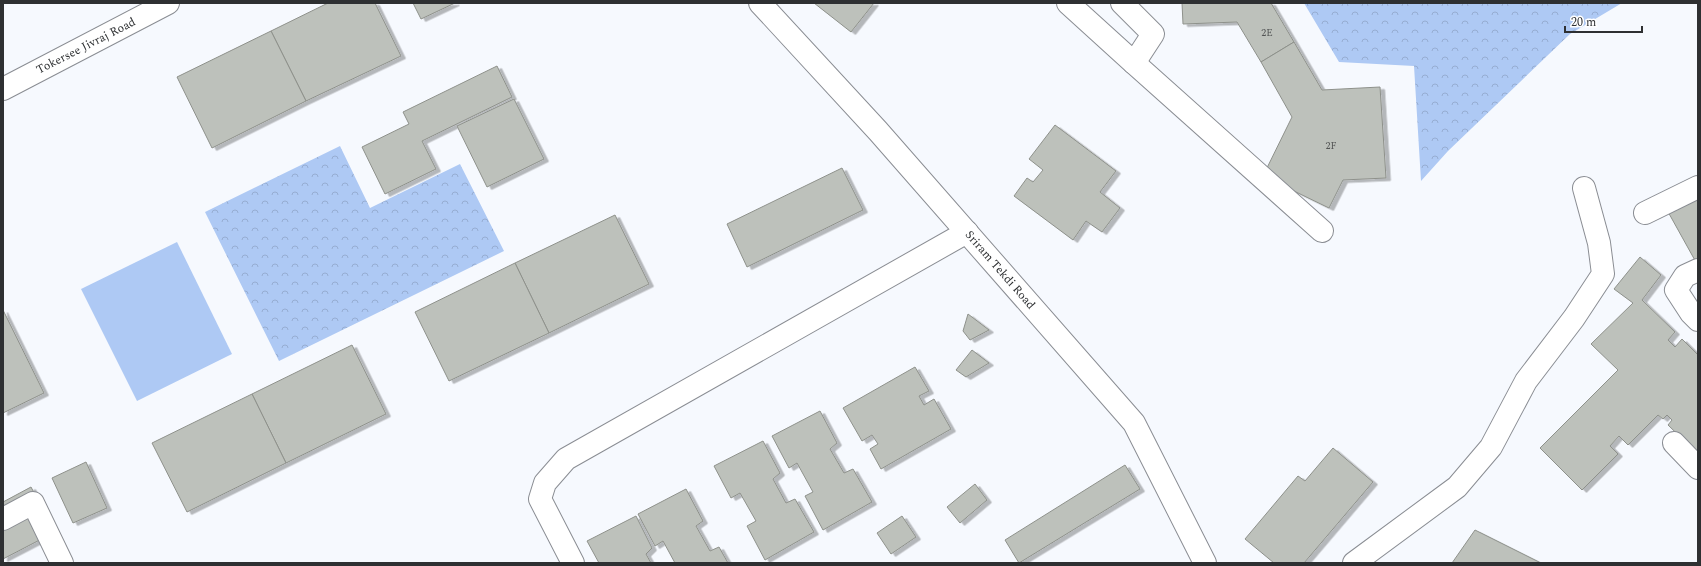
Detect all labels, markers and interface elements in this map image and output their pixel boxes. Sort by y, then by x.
scale bar [1565,8,1642,34]
street label: Tokersee Jivraj Road [33,13,139,79]
text: 20 m [1571,13,1596,32]
house number: 2E [1261,25,1273,41]
house number: 2F [1325,138,1337,154]
street label: Sriram Tekdi Road [960,226,1040,314]

